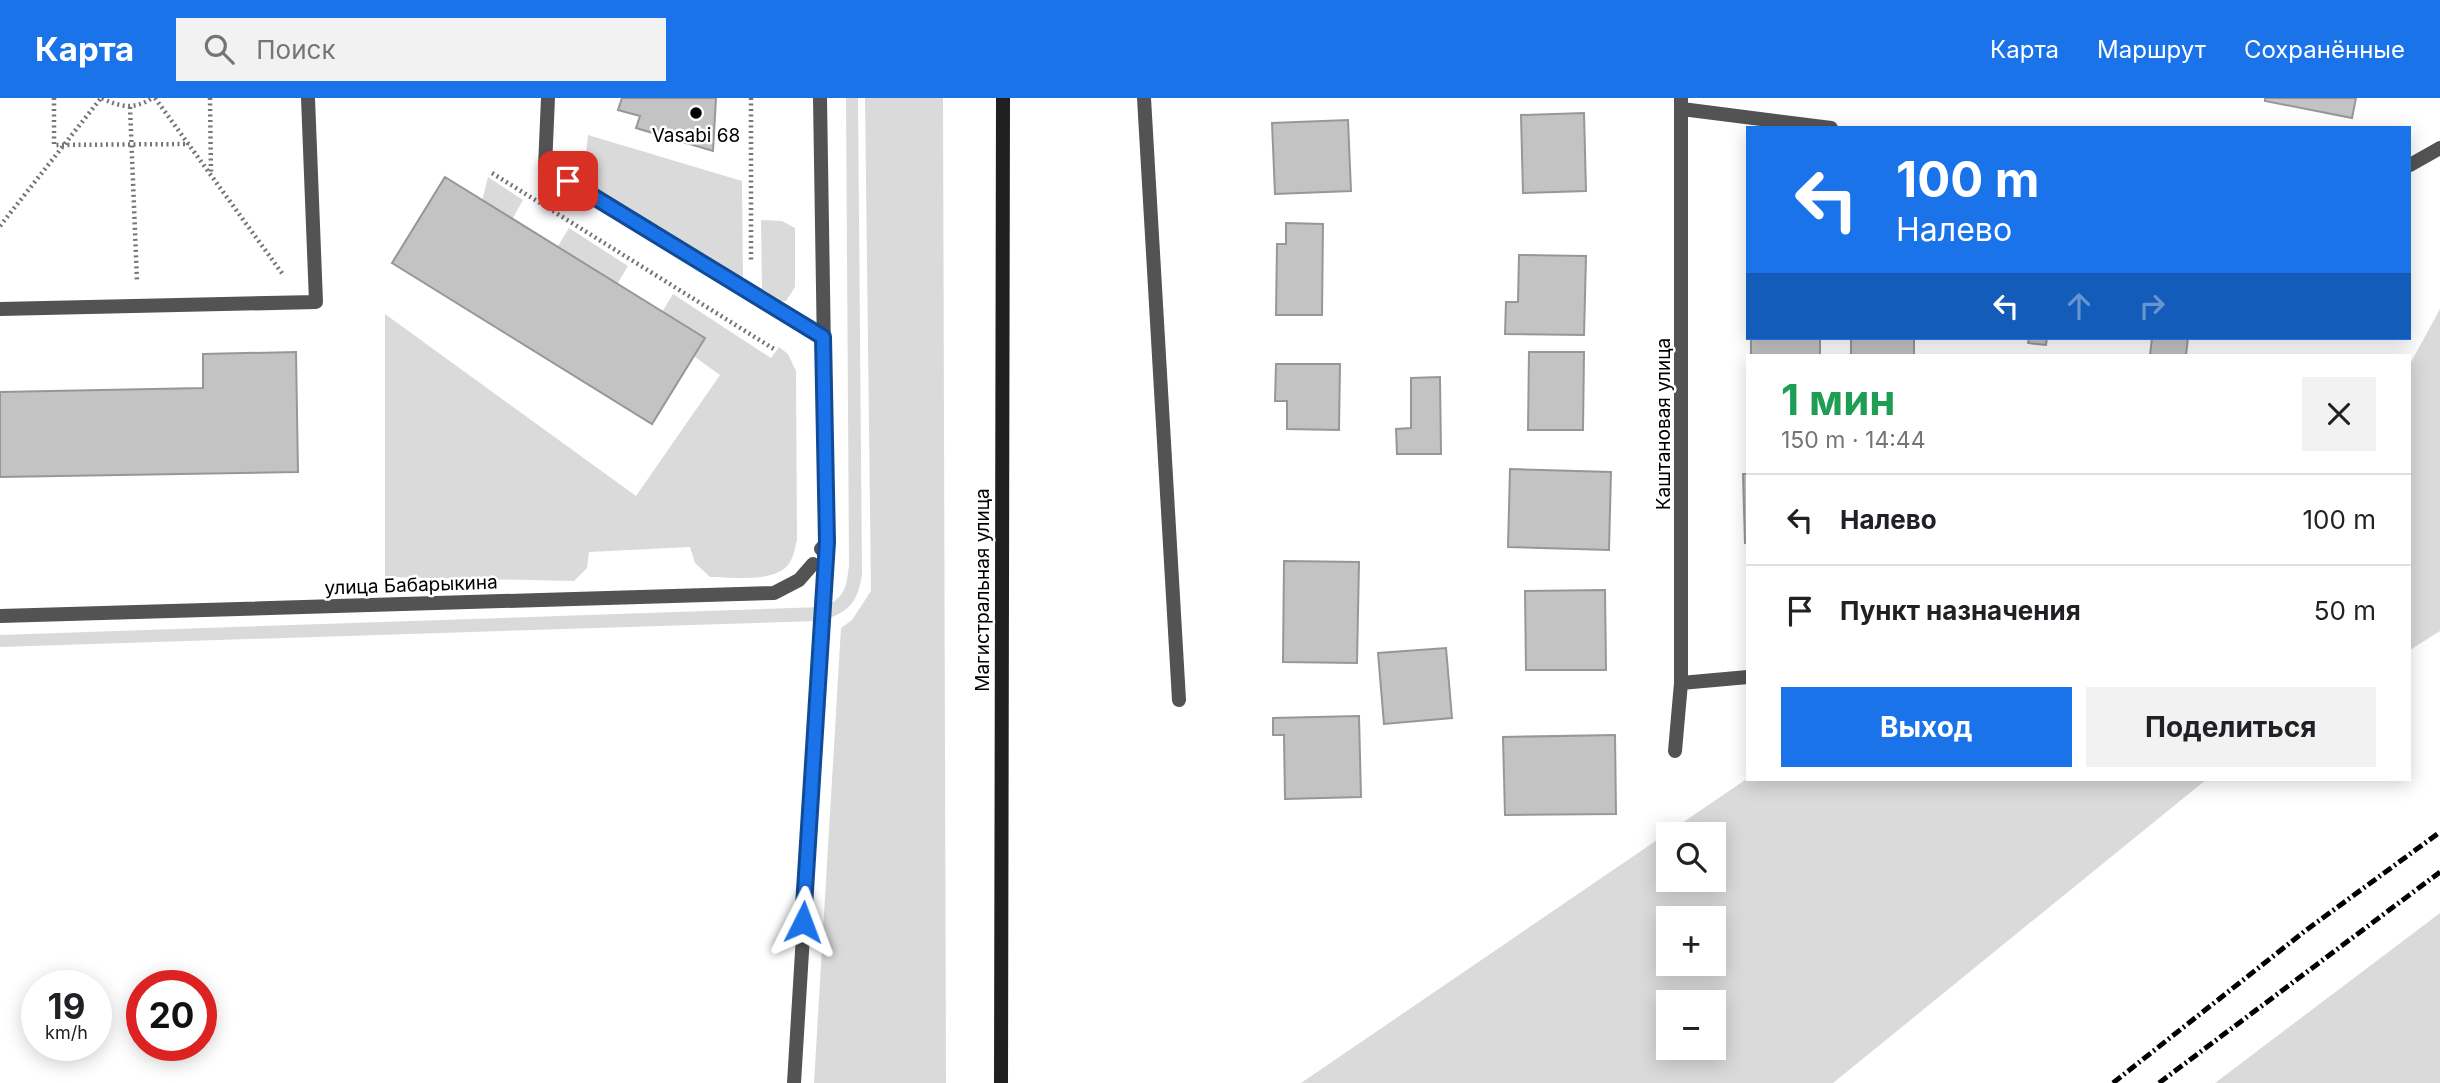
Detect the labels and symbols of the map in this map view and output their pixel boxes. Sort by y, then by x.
marker: Vasabi 68 [688,105,704,121]
place label: Vasabi 68 [652,124,740,147]
pin [538,151,598,211]
street label: Каштановая улица [1652,338,1675,510]
street label: Магистральная улица [971,488,994,692]
street label: улица Бабарыкина [324,570,498,600]
position arrow [766,885,840,959]
speed limit sign: 20 [126,970,217,1061]

